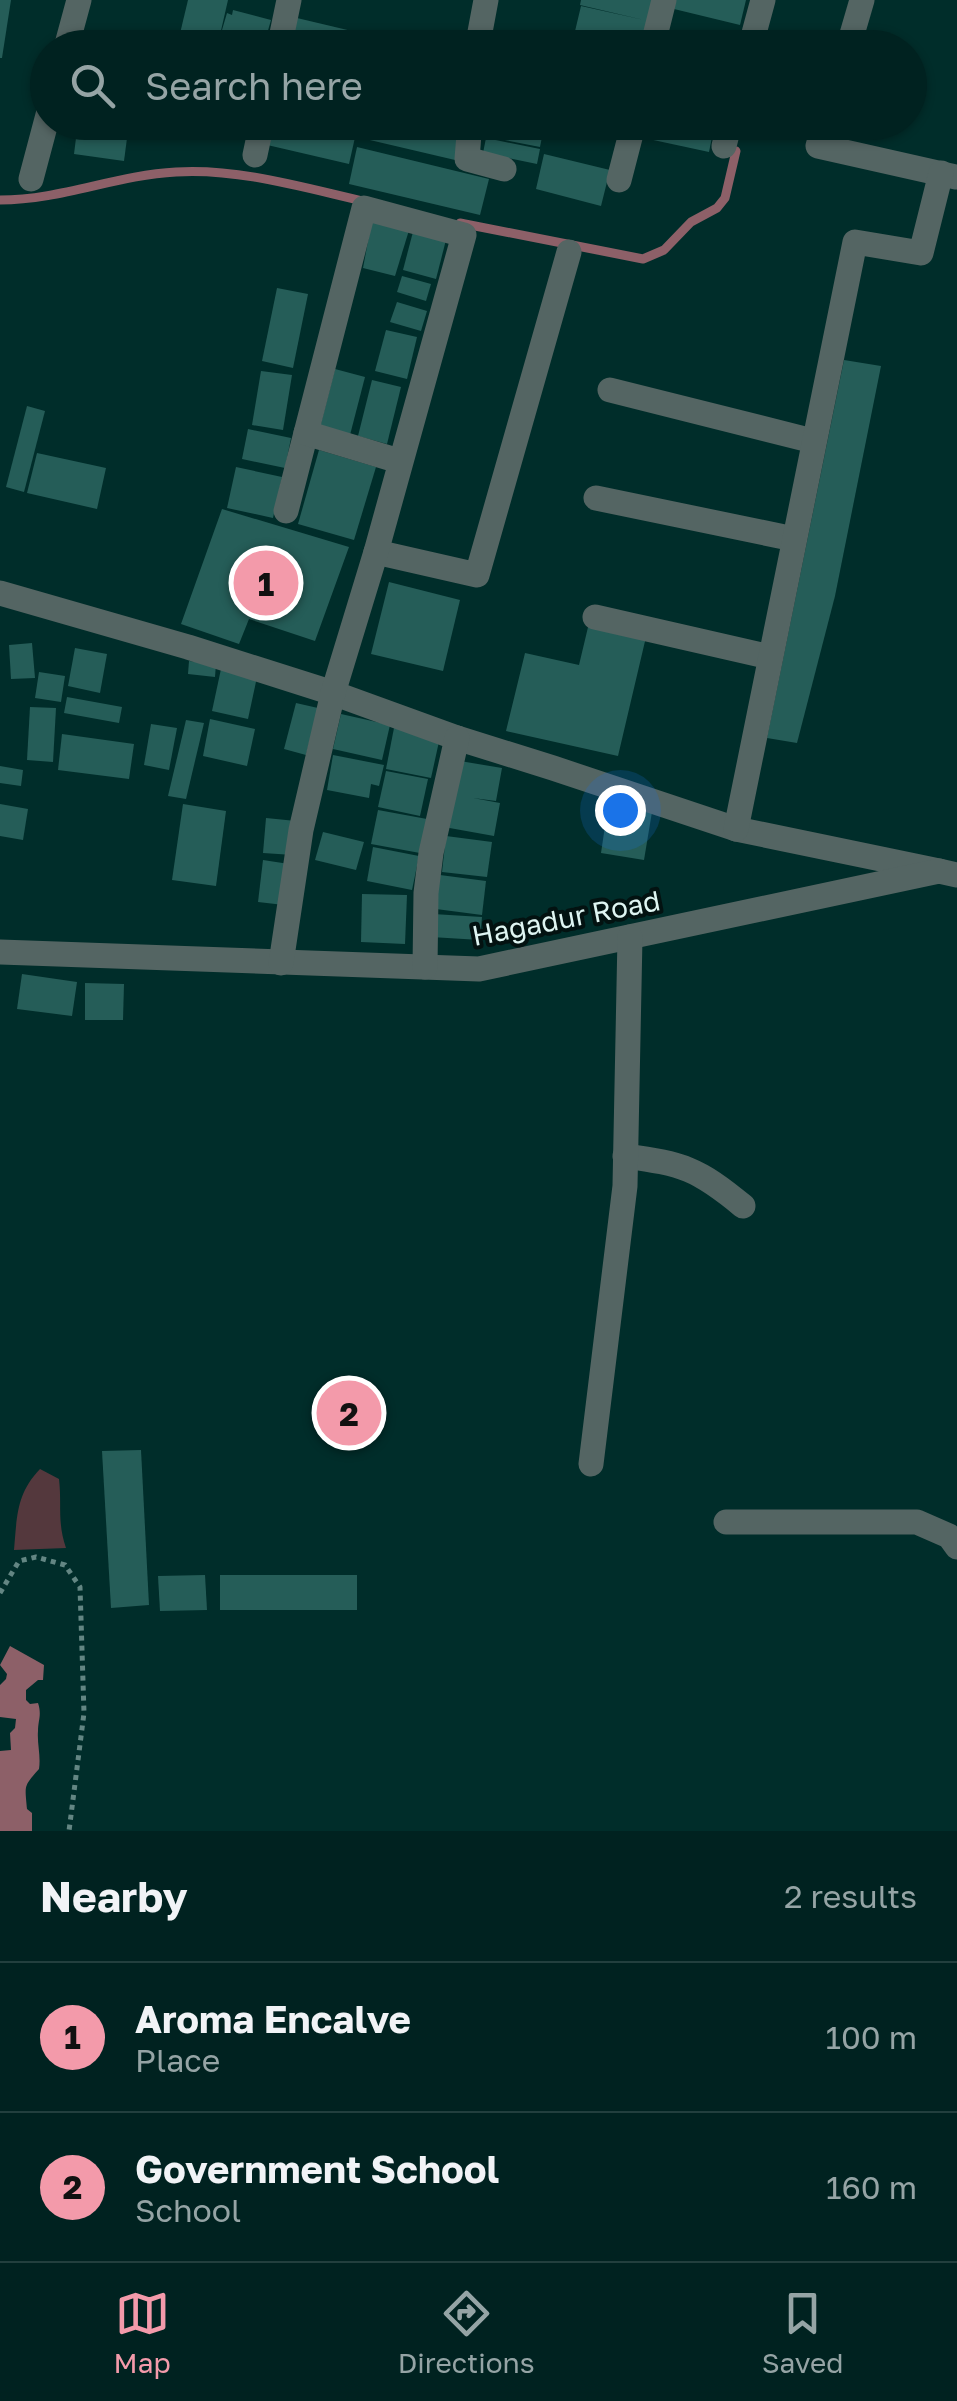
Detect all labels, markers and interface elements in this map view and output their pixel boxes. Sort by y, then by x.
search box [30,30,927,140]
icon: search [65,58,120,113]
text: Search here [145,63,363,108]
pin: 1 [234,546,298,620]
your location [595,785,646,836]
street label: Hagadur Road [469,883,663,952]
pin: 2 [316,1376,382,1450]
text: Nearby [40,1871,188,1921]
text: 2 results [784,1877,917,1915]
text: Aroma Encalve [135,1996,411,2041]
text: 1 [64,2018,81,2056]
text: 100 m [825,2018,917,2056]
text: Place [135,2041,220,2079]
text: Government School [135,2146,499,2191]
text: 2 [63,2168,82,2206]
text: 160 m [826,2168,917,2206]
text: School [135,2191,241,2229]
tab: Map [114,2286,171,2379]
tab: Directions [398,2286,535,2379]
tab: Saved [762,2286,843,2379]

